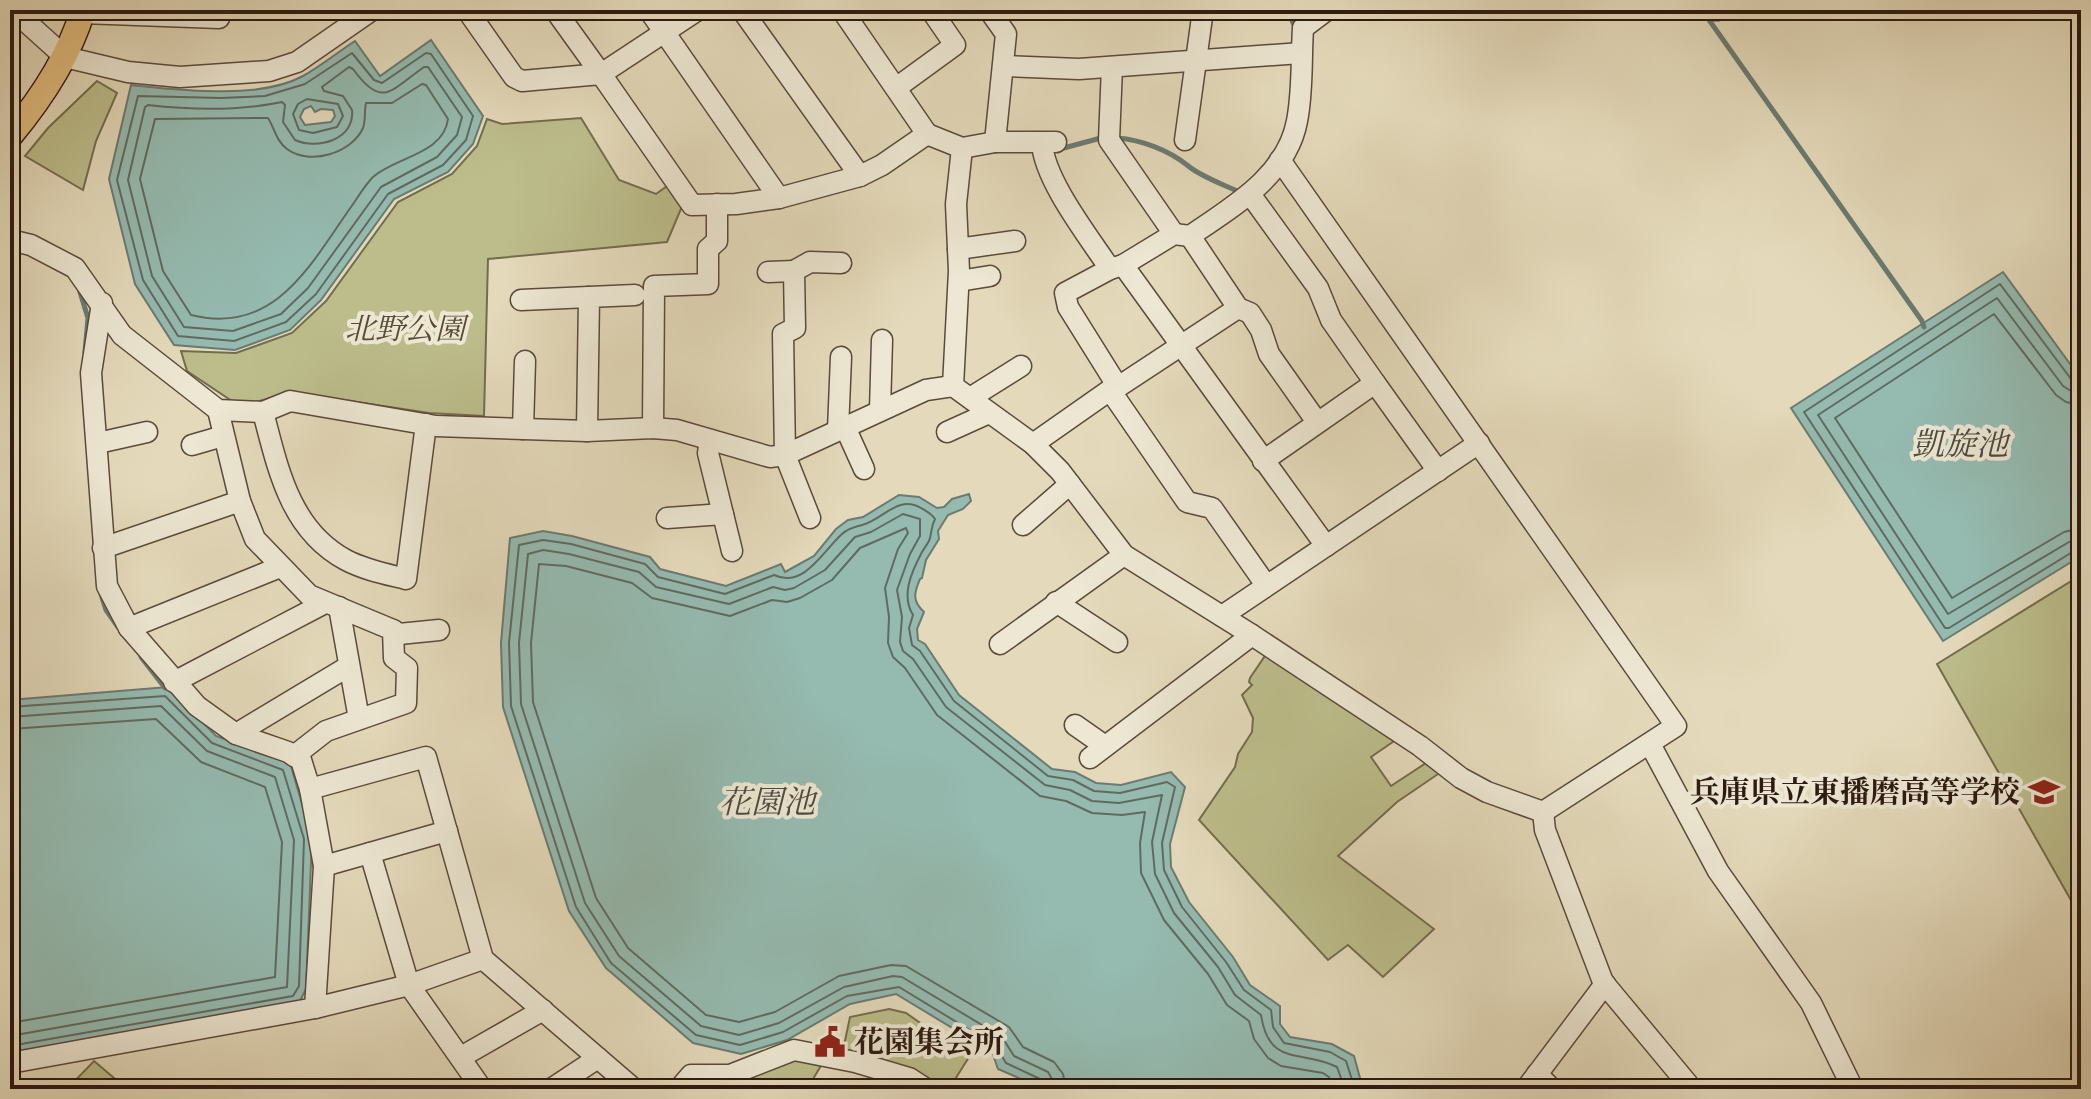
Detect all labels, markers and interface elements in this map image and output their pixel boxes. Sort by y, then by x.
park label: 北野公園 [345,312,470,350]
water label: 凱旋池 [1912,426,2011,467]
place label: 兵庫県立東播磨高等学校 [1690,775,2020,813]
school or university icon: 兵庫県立東播磨高等学校 [2027,775,2061,809]
water label: 花園池 [719,784,818,825]
public building icon: 花園集会所 [813,1025,847,1059]
place label: 花園集会所 [854,1025,1004,1063]

